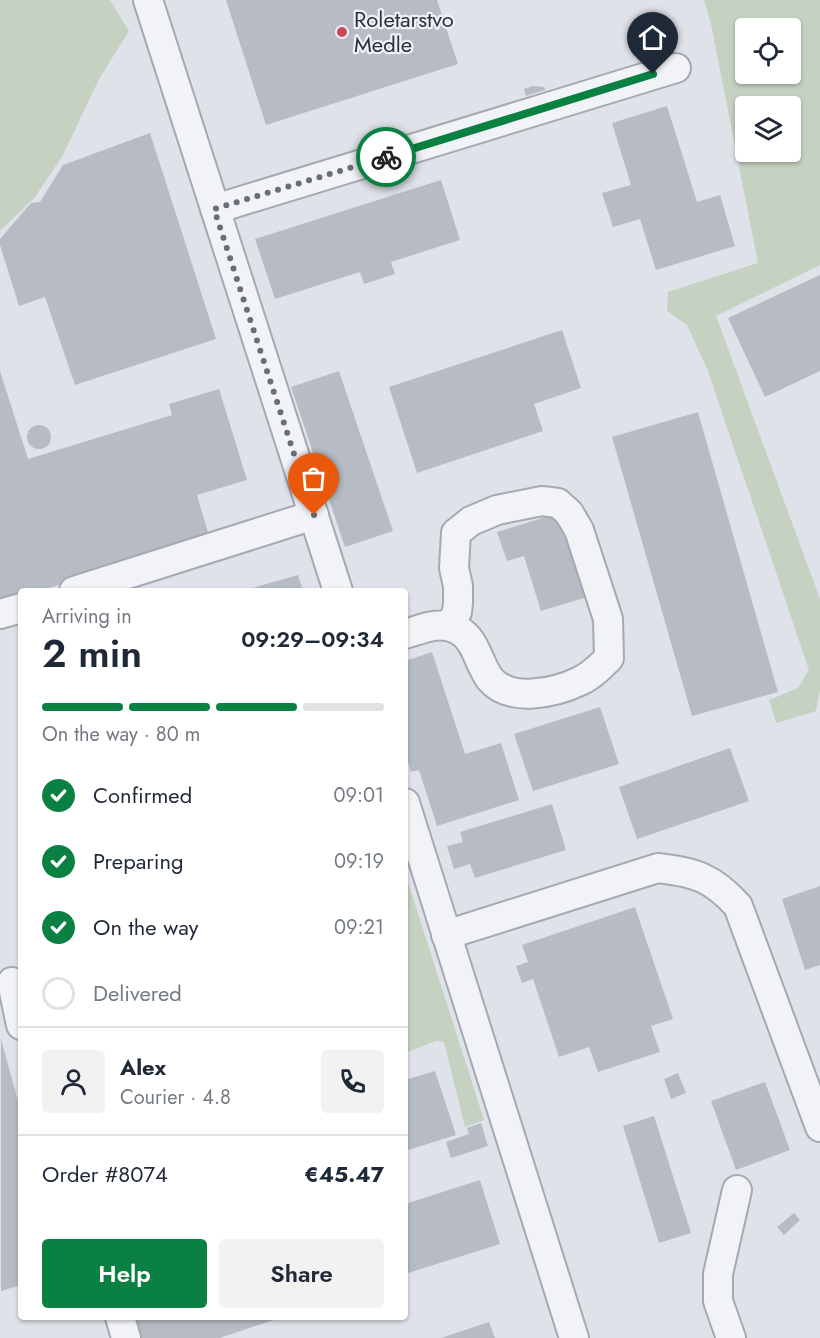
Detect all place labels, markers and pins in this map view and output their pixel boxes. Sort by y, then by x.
place label: Roletarstvo Medle [354,3,454,60]
pin [627,12,678,74]
marker: Roletarstvo Medle [335,25,349,39]
pin [288,453,339,515]

